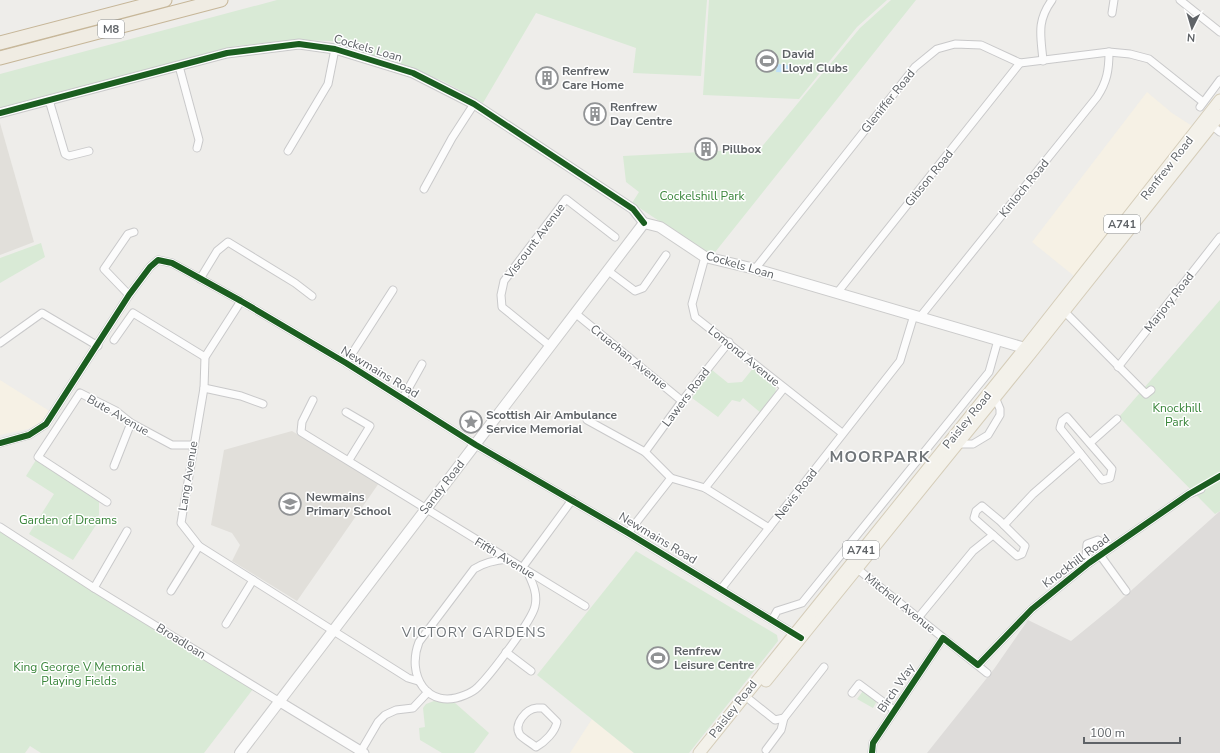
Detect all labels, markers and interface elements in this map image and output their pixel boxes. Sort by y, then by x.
north arrow [1172,8,1212,48]
road number: M8 [98,20,124,38]
text: N [1186,30,1196,45]
street label: Cockels Loan [332,31,404,65]
place label: David Lloyd Clubs [782,46,848,76]
sports icon: David Lloyd Clubs [754,48,780,74]
place label: Renfrew Care Home [562,63,625,93]
building icon: Renfrew Care Home [534,65,560,91]
street label: Gleniffer Road [857,66,919,136]
place label: Renfrew Day Centre [610,99,673,129]
building icon: Renfrew Day Centre [582,101,608,127]
street label: Renfrew Road [1137,133,1197,203]
building icon: Pillbox [693,136,719,162]
place label: Pillbox [722,141,761,157]
street label: Gibson Road [901,146,957,210]
street label: Kinloch Road [996,156,1052,220]
park label: Cockelshill Park [659,188,746,204]
street label: Viscount Avenue [501,200,569,283]
road number: A741 [1104,215,1140,233]
street label: Cockels Loan [704,248,776,282]
street label: Marjory Road [1140,269,1198,335]
street label: Cruachan Avenue [587,321,671,393]
street label: Lomond Avenue [705,322,783,390]
street label: Newmains Road [338,342,422,402]
street label: Lawers Road [658,364,714,430]
street label: Paisley Road [939,388,995,452]
street label: Bute Avenue [84,391,152,439]
park label: Knockhill Park [1152,400,1202,430]
place label: Scottish Air Ambulance Service Memorial [486,407,618,437]
place icon: Scottish Air Ambulance Service Memorial [458,409,484,435]
street label: Lang Avenue [175,440,201,512]
district label: MOORPARK [830,446,931,468]
street label: Sandy Road [416,457,468,517]
street label: Nevis Road [771,465,821,523]
place label: Newmains Primary School [306,489,391,519]
school or university icon: Newmains Primary School [277,491,303,517]
street label: Newmains Road [616,508,700,568]
park label: Garden of Dreams [19,512,117,528]
street label: Knockhill Road [1039,530,1113,592]
street label: Fifth Avenue [472,534,538,582]
road number: A741 [843,541,879,559]
street label: Mitchell Avenue [861,569,939,637]
street label: Broadloan [153,619,209,663]
district label: VICTORY GARDENS [401,623,546,642]
place label: Renfrew Leisure Centre [674,643,755,673]
sports icon: Renfrew Leisure Centre [645,645,671,671]
park label: King George V Memorial Playing Fields [13,659,145,689]
street label: Birch Way [874,660,919,716]
street label: Paisley Road [705,677,761,741]
scale bar [1084,719,1180,745]
text: 100 m [1090,725,1125,741]

